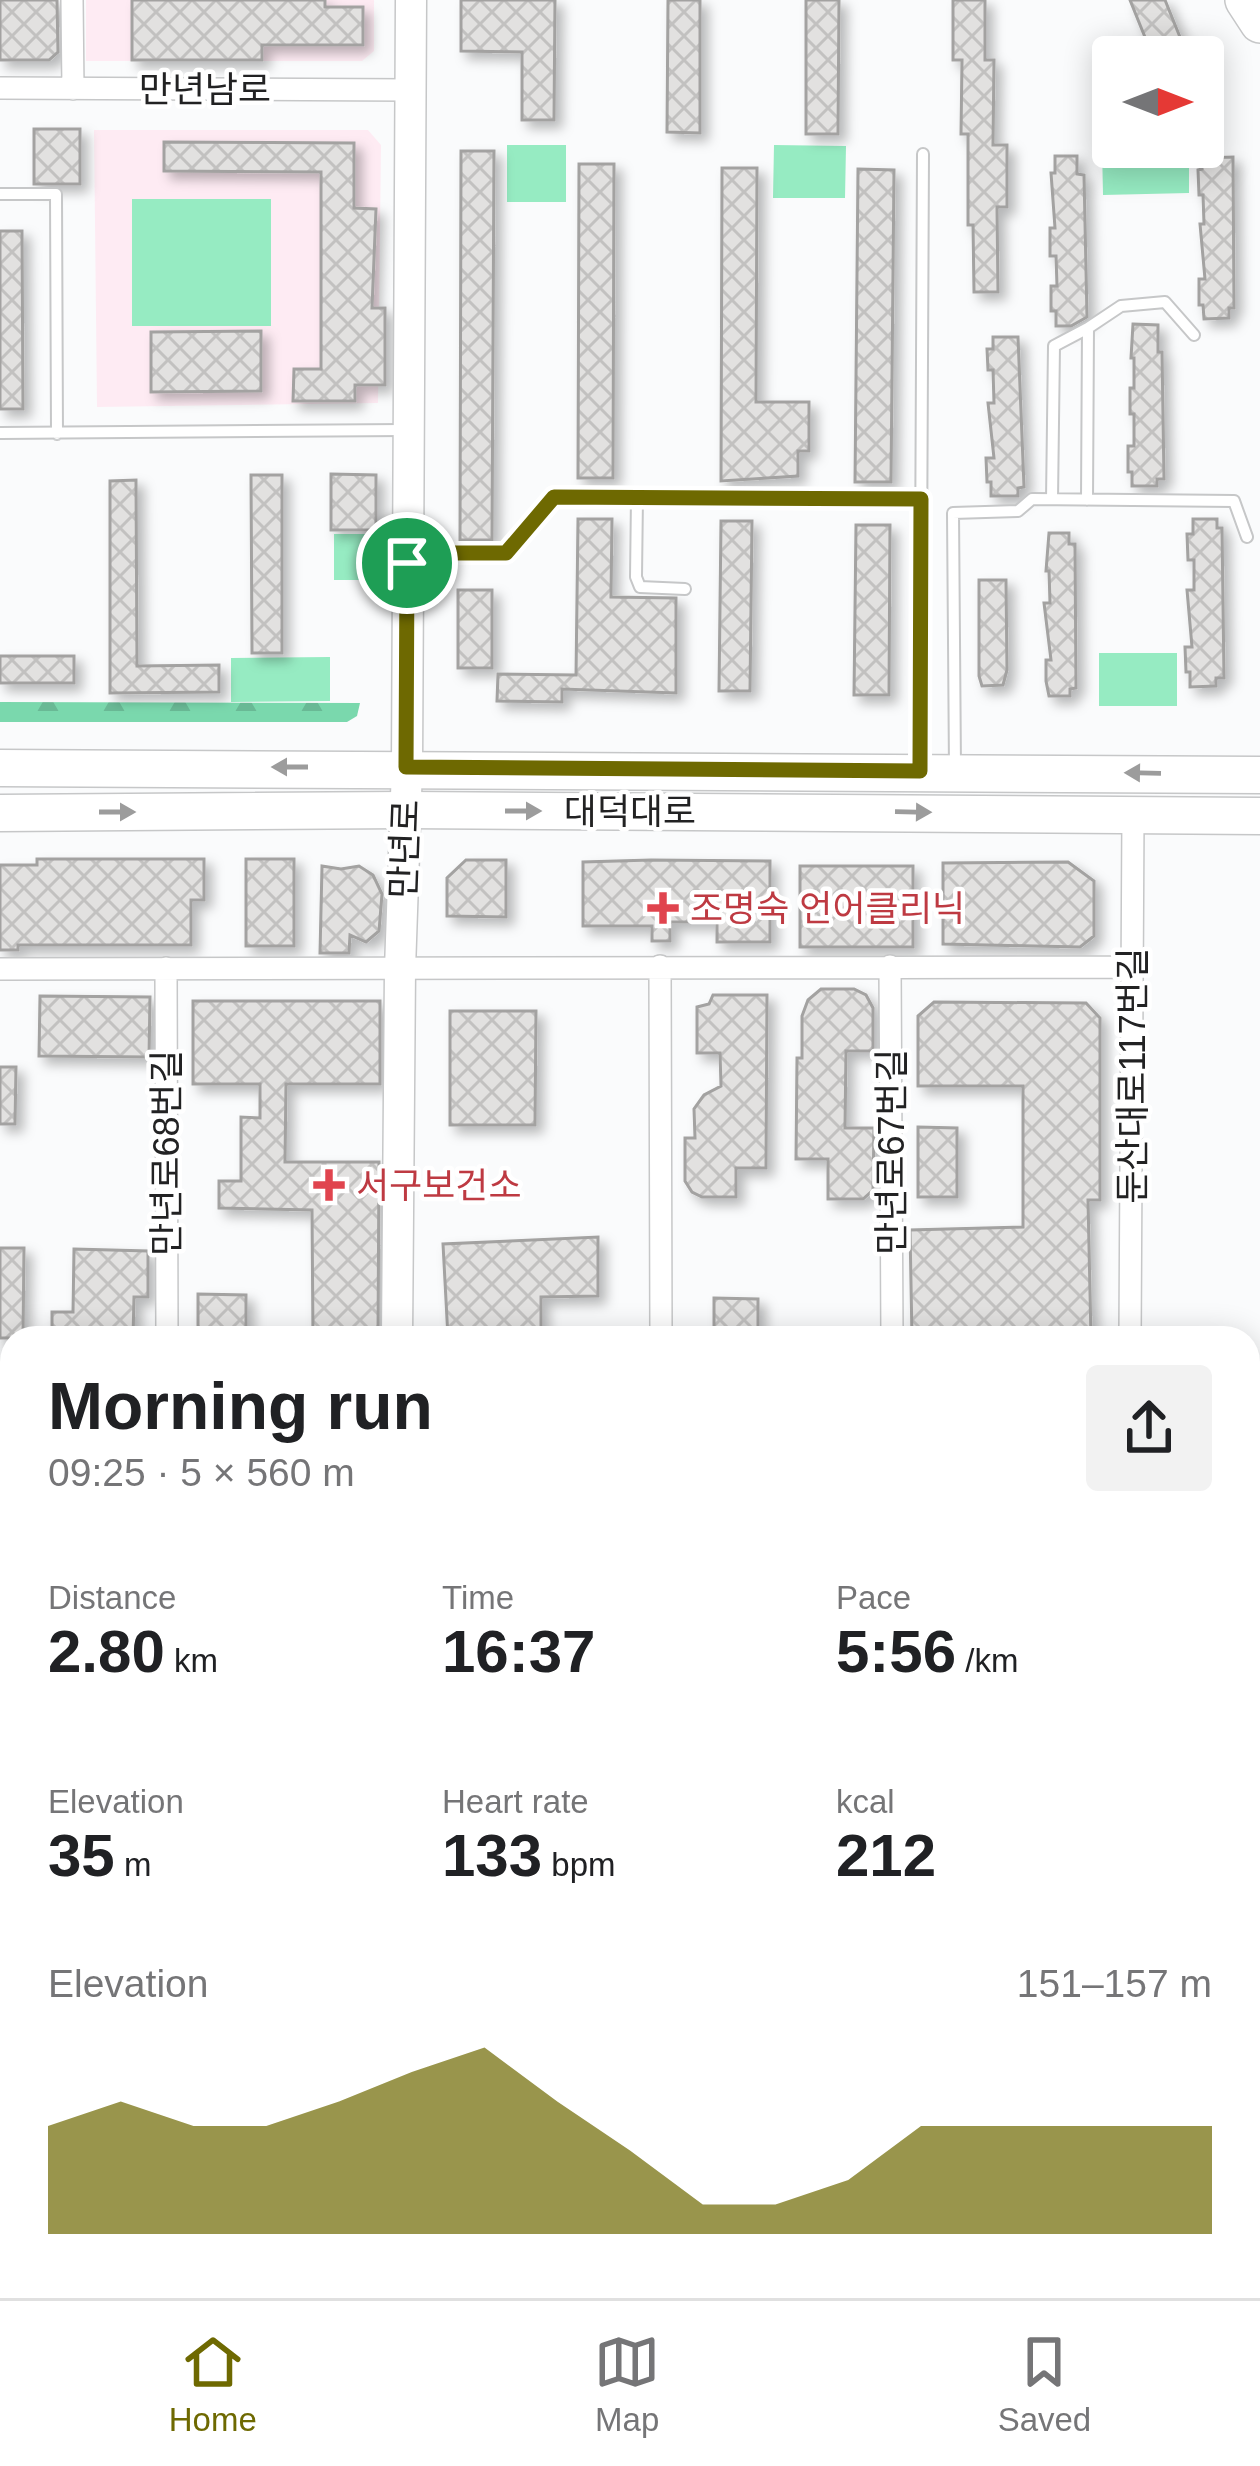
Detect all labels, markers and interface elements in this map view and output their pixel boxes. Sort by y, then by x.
north arrow [1092,36,1224,168]
map controls [1092,36,1224,168]
street label: 만년남로 [139,69,271,110]
pin [356,512,458,614]
icon: arrive [374,530,440,596]
one-way arrow [270,757,308,777]
one-way arrow [1123,763,1161,783]
street label: 대덕대로 [564,791,696,832]
street label: 만년로 [382,799,427,899]
one-way arrow [505,801,543,820]
one-way arrow [99,802,137,822]
one-way arrow [895,802,933,822]
place label: 조명숙 언어클리닉 [690,888,965,929]
marker: 조명숙 언어클리닉 [647,892,679,924]
street label: 둔산대로117번길 [1112,948,1153,1204]
street label: 만년로67번길 [871,1049,912,1255]
street label: 만년로68번길 [146,1050,187,1256]
place label: 서구보건소 [356,1165,522,1206]
marker: 서구보건소 [313,1169,345,1201]
button: share [1086,1365,1212,1491]
text: Morning run [48,1369,433,1443]
text: 09:25 · 5 × 560 m [48,1451,355,1494]
text: Distance [48,1579,176,1616]
text: Time [442,1579,514,1616]
text: Pace [836,1579,911,1616]
text: 2.80 [48,1618,165,1685]
text: 16:37 [442,1618,595,1685]
text: 5:56 [836,1618,956,1685]
text: km [165,1642,218,1679]
text: /km [956,1642,1018,1679]
text: Elevation [48,1783,184,1820]
text: Heart rate [442,1783,589,1820]
text: kcal [836,1783,895,1820]
text: 35 [48,1822,115,1889]
text: 133 [442,1822,542,1889]
text: 212 [836,1822,936,1889]
text: m [115,1846,151,1883]
text: bpm [542,1846,615,1883]
text: Elevation [48,1962,208,2005]
text: 151–157 m [1017,1962,1212,2005]
tab: Home [169,2329,257,2439]
tab: Map [594,2329,660,2439]
tab: Saved [998,2329,1091,2439]

